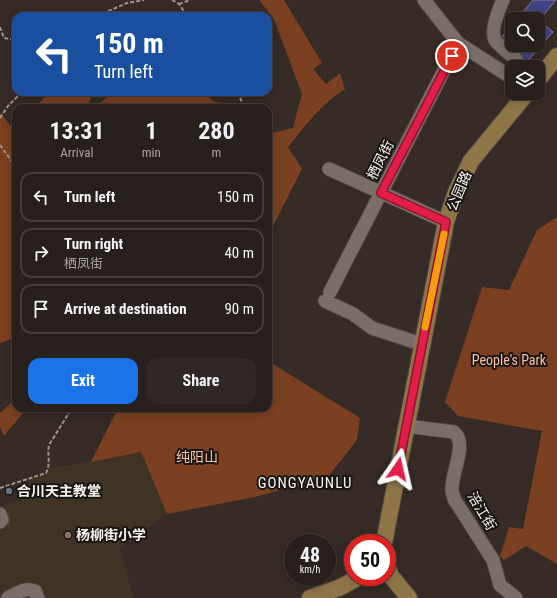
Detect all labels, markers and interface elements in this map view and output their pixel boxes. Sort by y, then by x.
map controls [505,12,545,100]
button: search [505,12,545,52]
text: 150 m [94,27,164,60]
icon: left [28,28,80,80]
pin [435,39,469,73]
icon: arrive [441,45,463,67]
button: layers [505,60,545,100]
text: Turn left [94,61,153,82]
text: 13:31 [49,117,104,145]
text: 1 [145,117,157,145]
text: 280 [198,117,235,145]
street label: 栖凤街 [363,138,397,182]
text: Arrival [60,145,93,160]
text: min [142,145,161,160]
text: m [212,145,221,160]
street label: 公园路 [443,169,475,213]
icon: left [30,186,52,208]
text: Turn left [64,188,115,206]
text: 150 m [217,188,254,206]
text: Turn right [64,235,123,253]
icon: right [30,242,52,264]
text: 40 m [224,244,254,262]
text: 栖凤街 [64,256,103,271]
icon: arrive [30,298,52,320]
text: Arrive at destination [64,300,187,318]
text: 90 m [224,300,254,318]
park label: People's Park [472,352,547,368]
button: Exit [28,358,138,404]
button: Share [146,358,256,404]
position arrow [377,448,419,490]
park label: 纯阳山 [176,449,218,465]
district label: GONGYAUNLU [258,474,352,492]
place label: 合川天主教堂 [17,483,101,499]
marker: 合川天主教堂 [4,486,14,496]
street label: 涪江街 [464,489,500,533]
place label: 杨柳街小学 [76,527,146,543]
marker: 杨柳街小学 [63,530,73,540]
speed limit sign: 50 [344,534,396,586]
text: 48 [300,543,320,567]
text: km/h [300,564,320,575]

